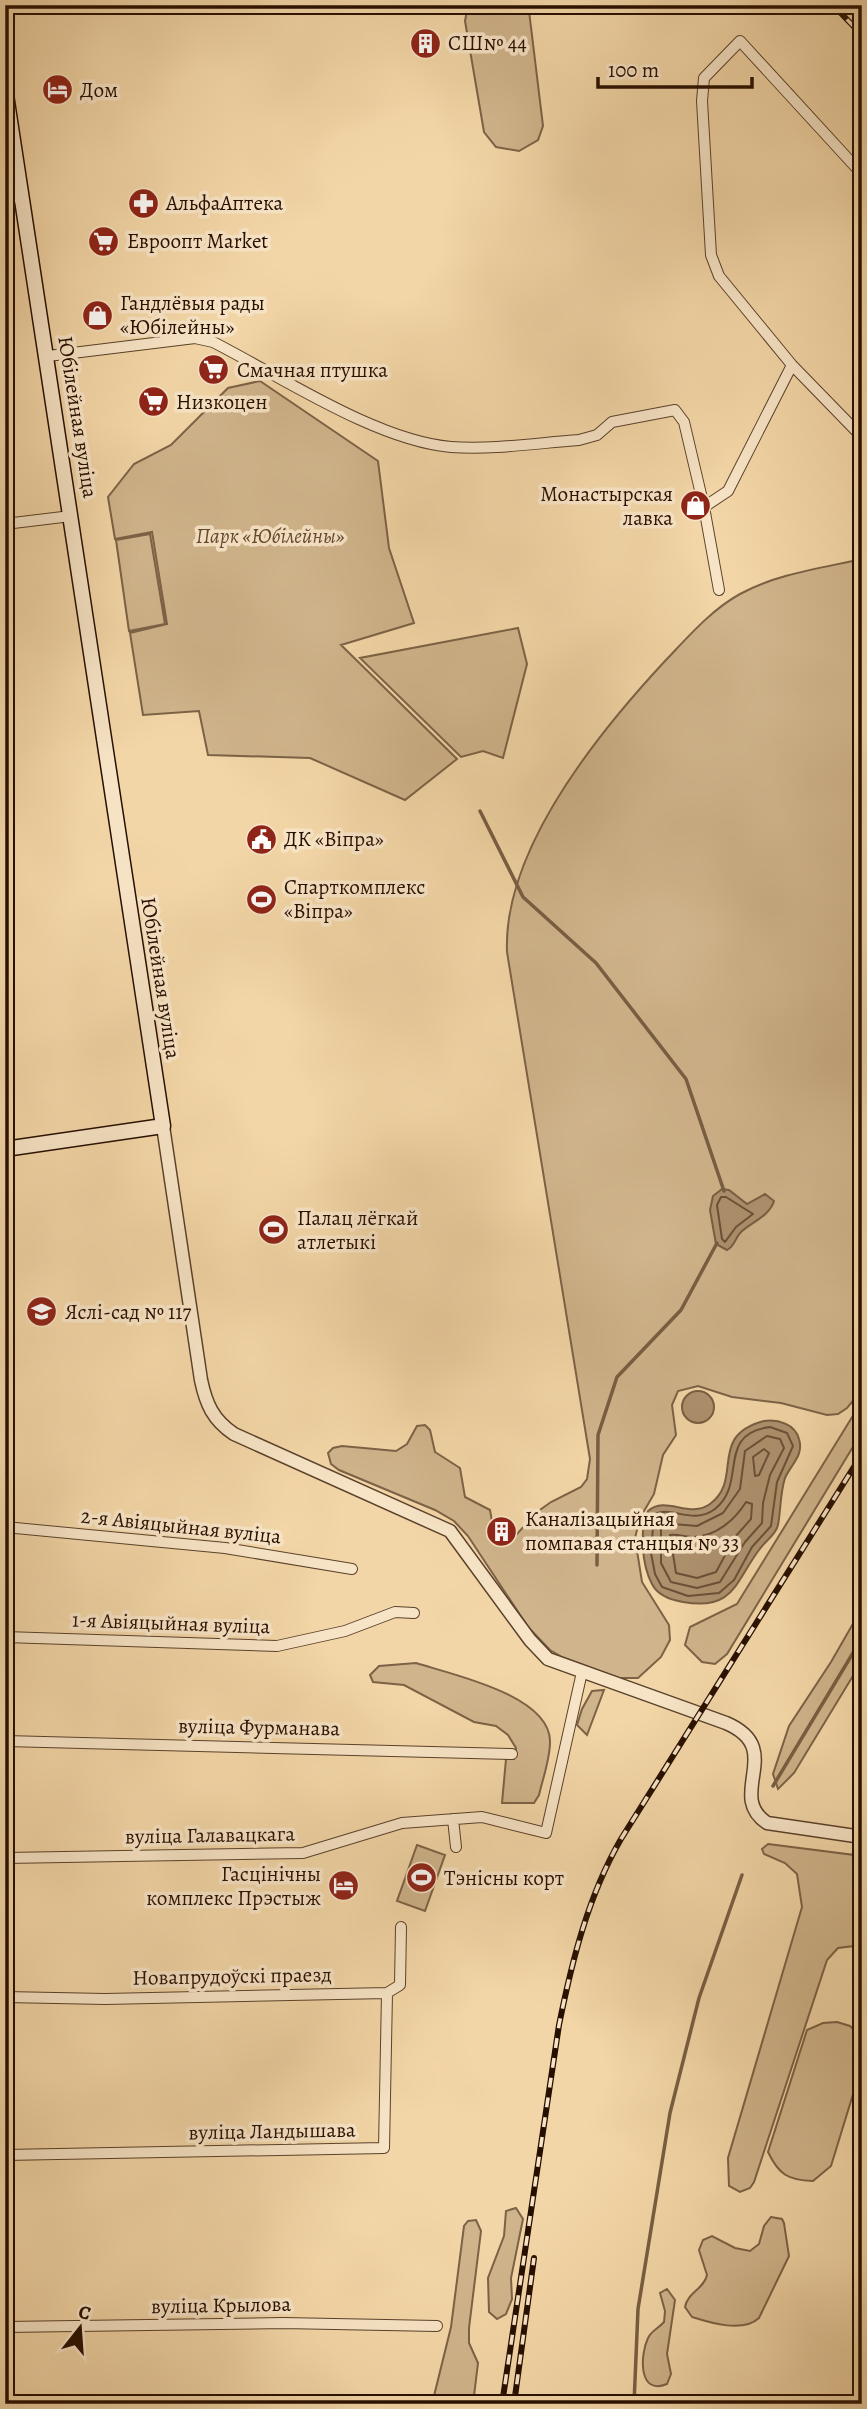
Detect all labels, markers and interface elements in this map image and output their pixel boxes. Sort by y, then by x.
building icon: СШ№ 44 [408,26,442,60]
place label: СШ№ 44 [448,29,527,57]
scale bar [598,46,752,90]
text: 100 m [608,56,659,84]
hotel icon: Дом [40,73,74,107]
place label: Дом [80,76,118,104]
pharmacy icon: АльфаАптека [126,186,160,220]
place label: АльфаАптека [165,189,283,217]
supermarket icon: Евроопт Market [87,224,121,258]
place label: Евроопт Market [127,227,268,255]
place label: Гандлёвыя рады «Юбілейны» [120,289,265,341]
shop icon: Гандлёвыя рады «Юбілейны» [80,298,114,332]
street label: Юбілейная вуліца [51,334,105,500]
supermarket icon: Смачная птушка [197,353,231,387]
place label: Смачная птушка [237,356,388,384]
supermarket icon: Низкоцен [136,385,170,419]
place label: Низкоцен [176,388,268,416]
place label: Монастырская лавка [540,480,673,532]
shop icon: Монастырская лавка [679,489,713,523]
park label: Парк «Юбілейны» [196,522,345,550]
public building icon: ДК «Віпра» [244,822,278,856]
place label: ДК «Віпра» [284,825,384,853]
place label: Спарткомплекс «Віпра» [284,873,425,925]
sports icon: Спарткомплекс «Віпра» [244,882,278,916]
street label: Юбілейная вуліца [134,895,188,1061]
place label: Палац лёгкай атлетыкі [297,1204,418,1256]
sports icon: Палац лёгкай атлетыкі [257,1213,291,1247]
school or university icon: Яслі-сад № 117 [25,1295,59,1329]
place label: Яслі-сад № 117 [65,1298,191,1326]
street label: 2-я Авіяцыйная вуліца [80,1502,283,1550]
place label: Каналізацыйная помпавая станцыя № 33 [525,1505,739,1557]
building icon: Каналізацыйная помпавая станцыя № 33 [485,1514,519,1548]
street label: 1-я Авіяцыйная вуліца [71,1606,271,1640]
street label: вуліца Фурманава [178,1712,341,1742]
street label: вуліца Галавацкага [125,1820,296,1850]
place label: Гасцінічны комплекс Прэстыж [146,1860,321,1912]
sports icon: Тэнісны корт [404,1861,438,1895]
place label: Тэнісны корт [444,1864,564,1892]
hotel icon: Гасцінічны комплекс Прэстыж [327,1869,361,1903]
street label: Новапрудоўскі праезд [132,1960,332,1992]
street label: вуліца Ландышава [188,2116,356,2146]
street label: вуліца Крылова [151,2290,292,2320]
north arrow [46,2294,116,2364]
text: С [75,2299,94,2327]

